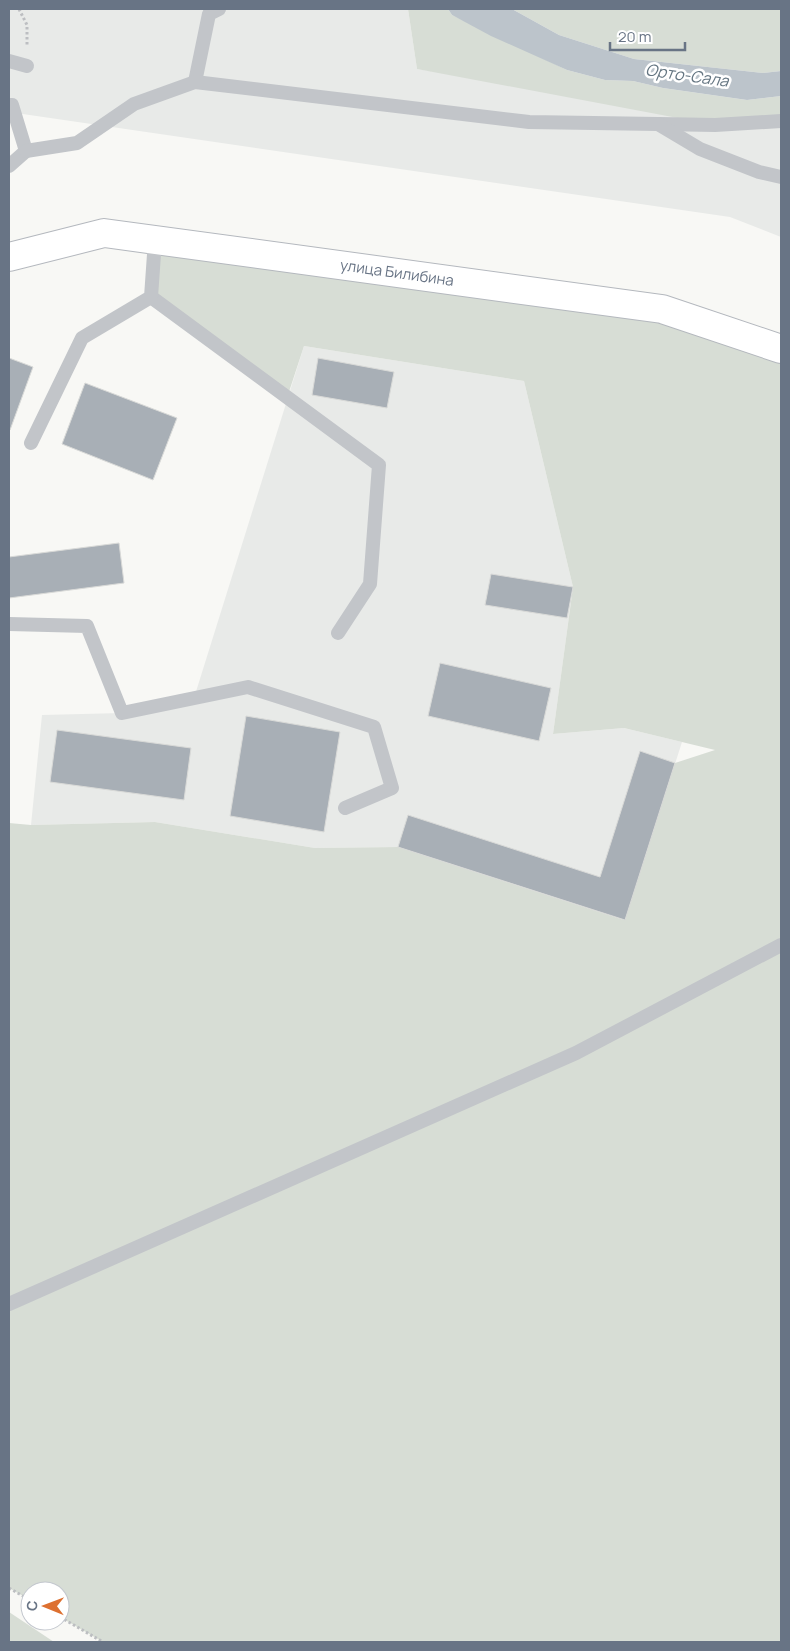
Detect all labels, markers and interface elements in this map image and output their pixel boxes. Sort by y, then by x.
scale bar [610,20,685,52]
text: 20 m [618,26,651,47]
water label: Орто-Сала [644,58,731,92]
street label: улица Билибина [339,254,455,291]
north arrow [20,1581,70,1631]
text: С [22,1600,41,1611]

